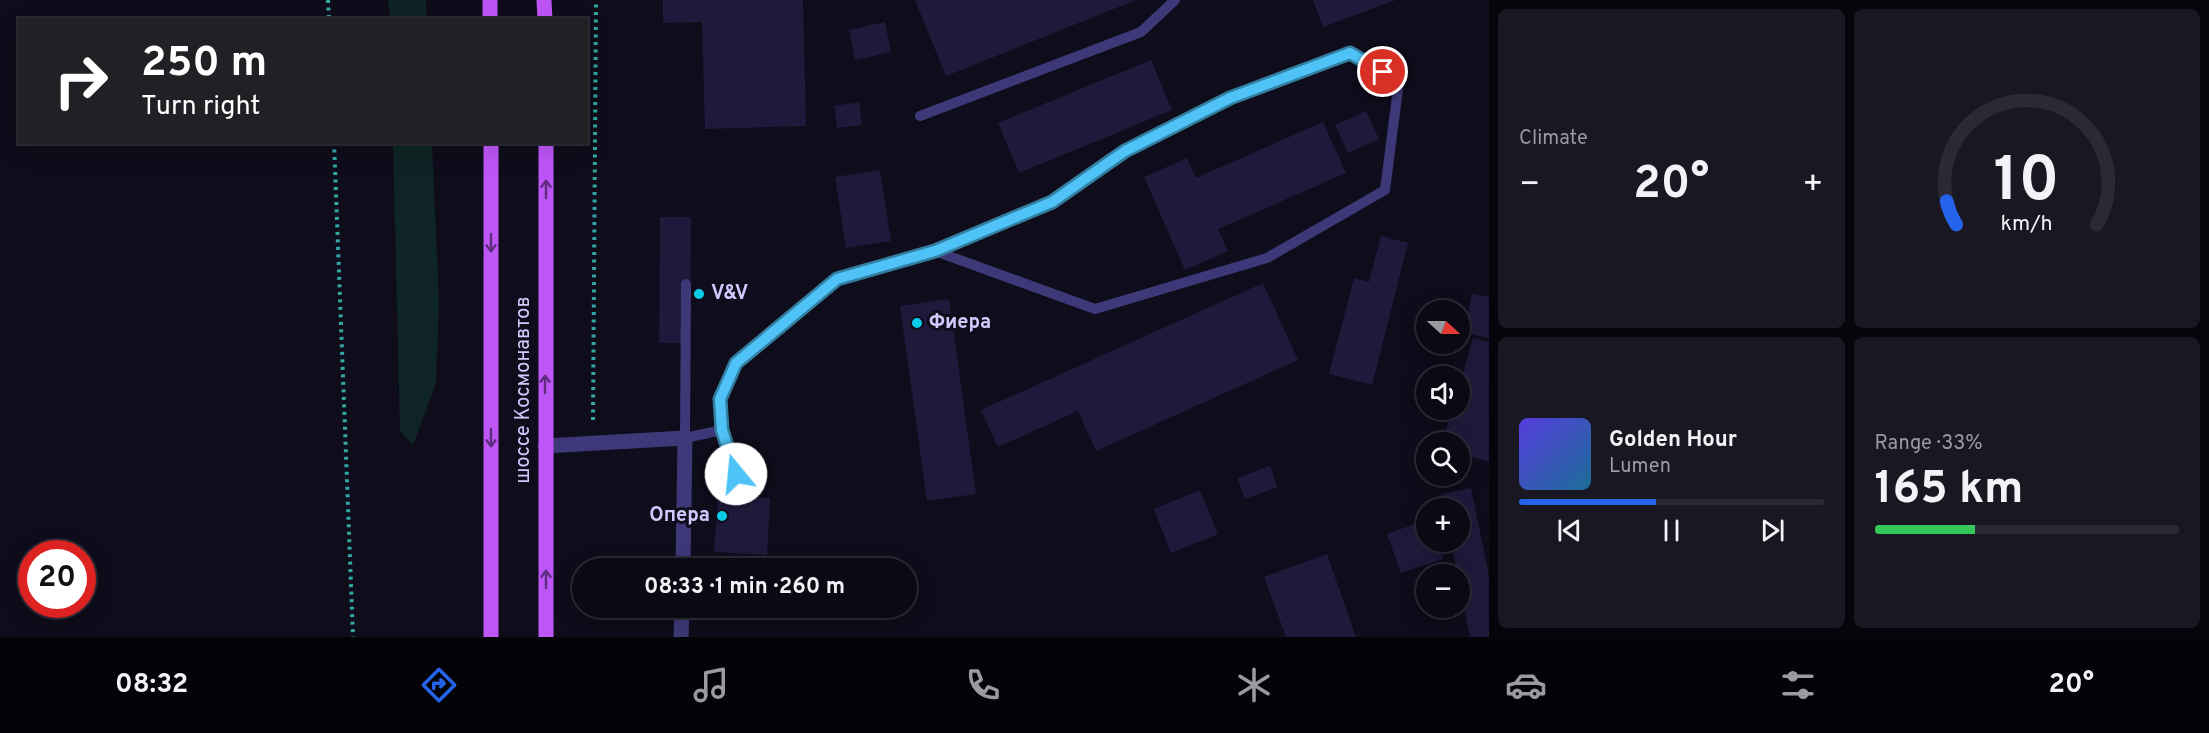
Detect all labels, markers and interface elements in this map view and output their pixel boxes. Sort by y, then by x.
text: 250 m [141,38,267,91]
icon: right [42,42,120,120]
pin [1357,46,1408,97]
icon: arrive [1366,55,1399,88]
text: Turn right [141,90,260,124]
text: Climate [1519,126,1588,152]
text: 10 [1994,144,2060,223]
text: 20° [1633,157,1709,214]
text: − [1519,165,1540,207]
text: + [1802,165,1823,207]
one-way arrow [540,179,551,199]
text: km/h [2001,212,2053,239]
one-way arrow [485,232,497,252]
place label: V&V [711,281,748,307]
marker: V&V [692,287,706,301]
street label: шоссе Космонавтов [511,296,537,484]
north arrow [1416,300,1470,354]
map controls [1416,300,1470,618]
place label: Фиера [929,310,991,336]
marker: Фиера [910,316,924,330]
button: sound [1416,366,1470,420]
one-way arrow [539,374,551,394]
one-way arrow [485,427,497,447]
text: Golden Hour [1609,427,1737,454]
text: Range · 33% [1875,431,1983,457]
button: search [1416,432,1470,486]
position arrow [704,442,768,506]
text: Lumen [1609,454,1671,480]
text: 165 km [1875,462,2024,519]
button: + [1416,498,1470,552]
place label: Опера [649,503,710,529]
marker: Опера [715,509,729,523]
icon: previous [1553,514,1586,547]
icon: pause [1655,514,1688,547]
icon: next [1756,514,1789,547]
speed limit sign: 20 [18,540,96,618]
button: − [1416,564,1470,618]
one-way arrow [540,569,552,589]
text: 08:33 · 1 min · 260 m [644,574,845,601]
icon: directions [418,664,460,706]
icon: music [690,664,732,706]
icon: phone [962,664,1004,706]
icon: climate [1233,664,1275,706]
icon: car [1505,664,1547,706]
icon: filters [1777,664,1819,706]
text: 08:32 [115,668,188,702]
text: 20° [2049,668,2094,702]

